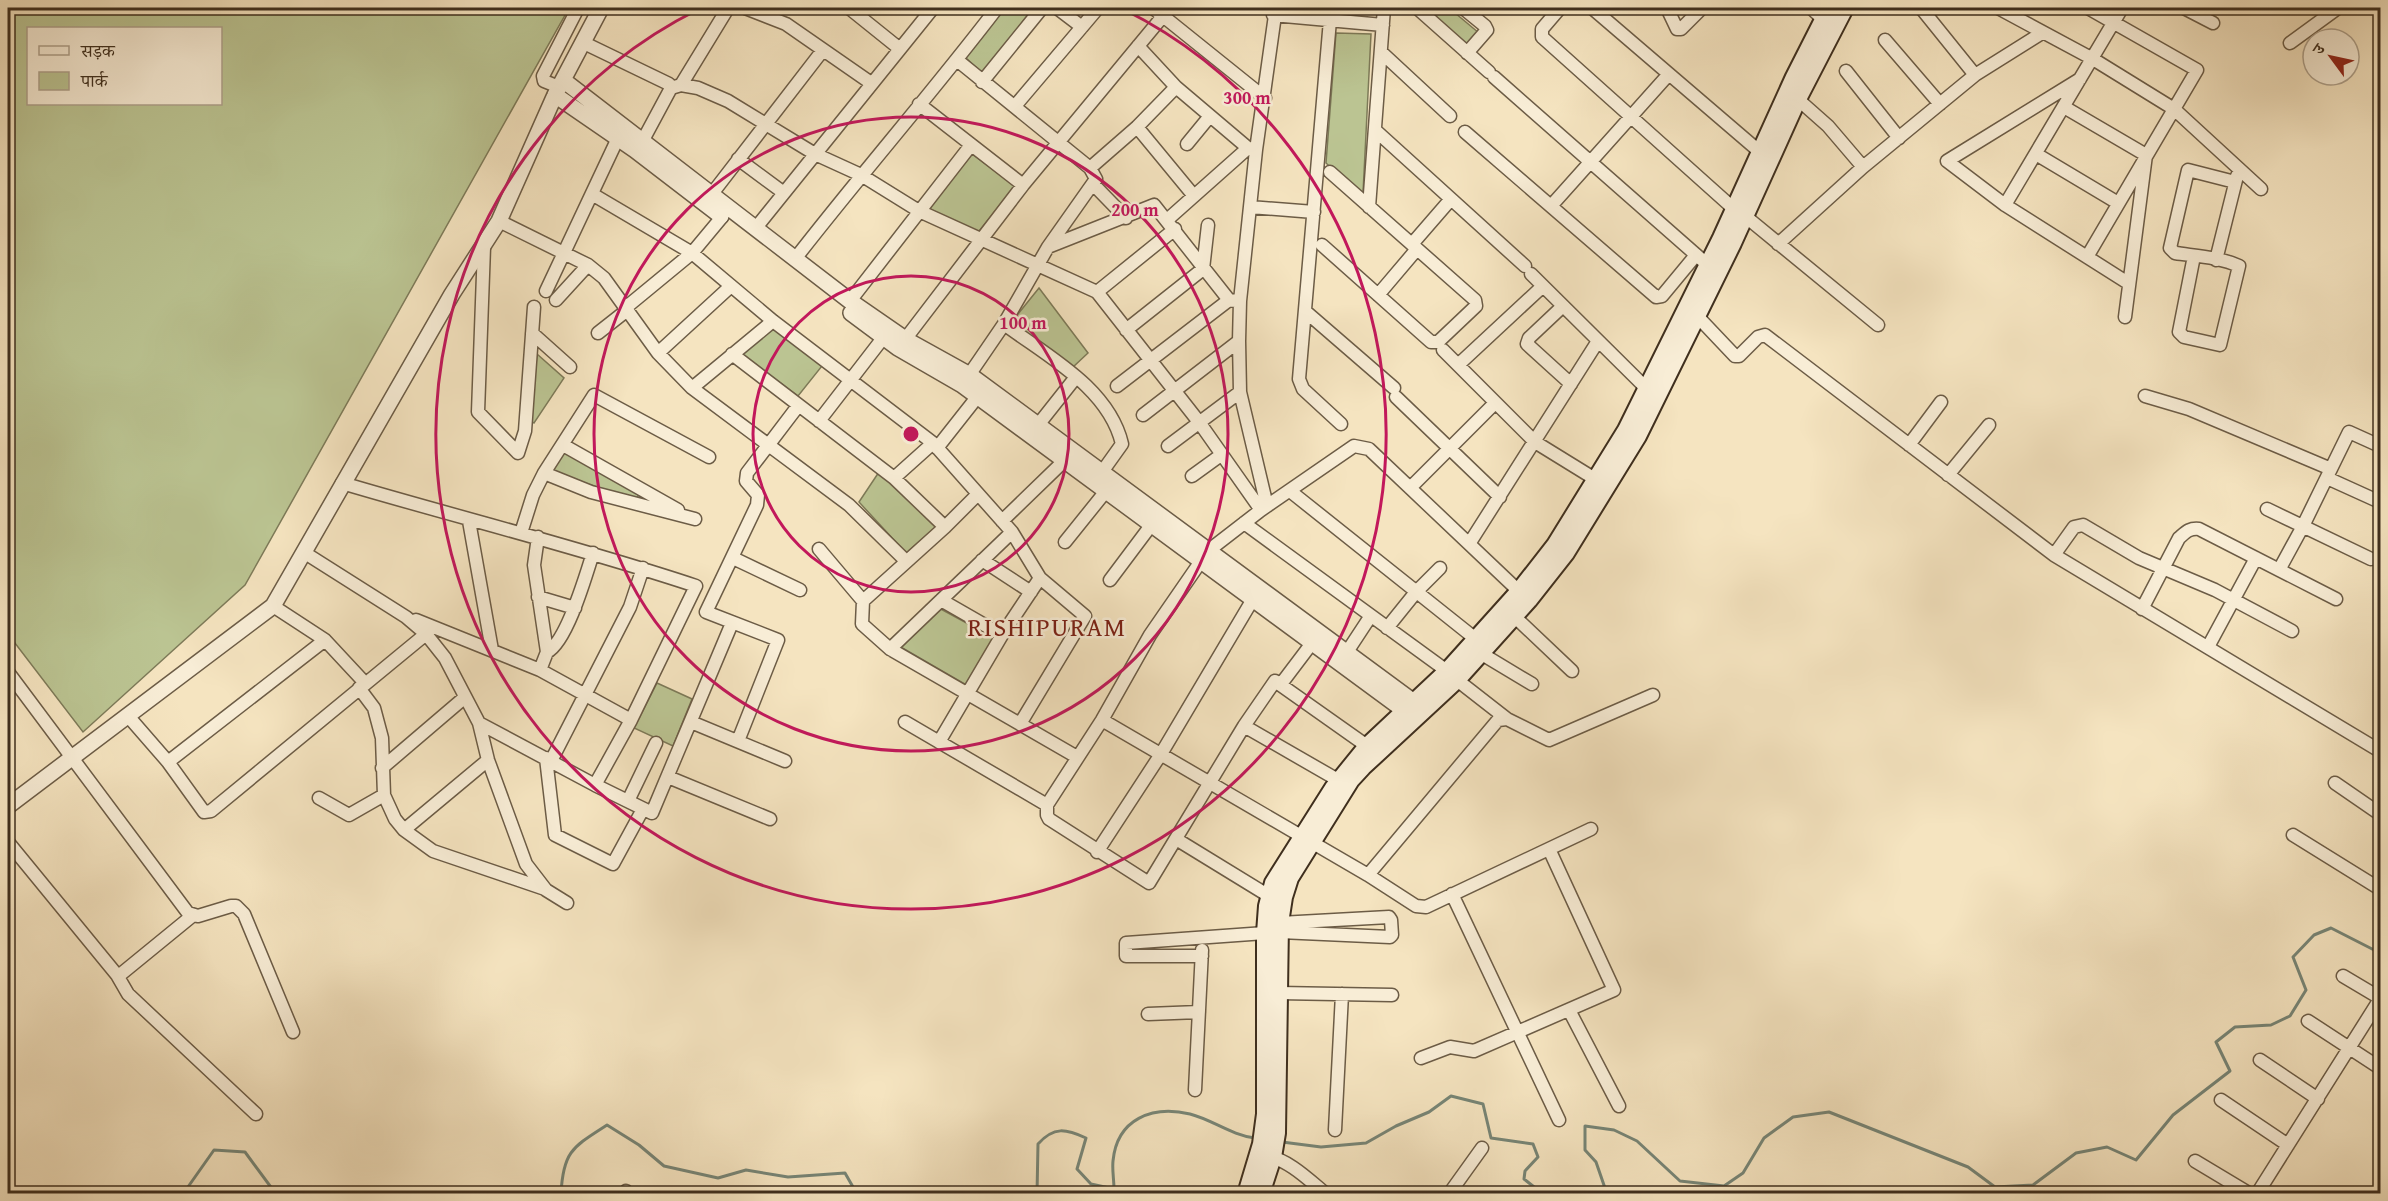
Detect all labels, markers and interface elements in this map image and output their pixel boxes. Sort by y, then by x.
legend [27,27,222,105]
north arrow [2301,27,2361,87]
text: सड़क [80,37,116,64]
text: उ [2306,37,2332,60]
text: पार्क [80,67,109,94]
text: 300 m [1223,84,1271,111]
text: 200 m [1111,196,1159,223]
text: 100 m [999,309,1047,336]
centre of rings [901,424,921,444]
district label: RISHIPURAM [967,607,1127,646]

